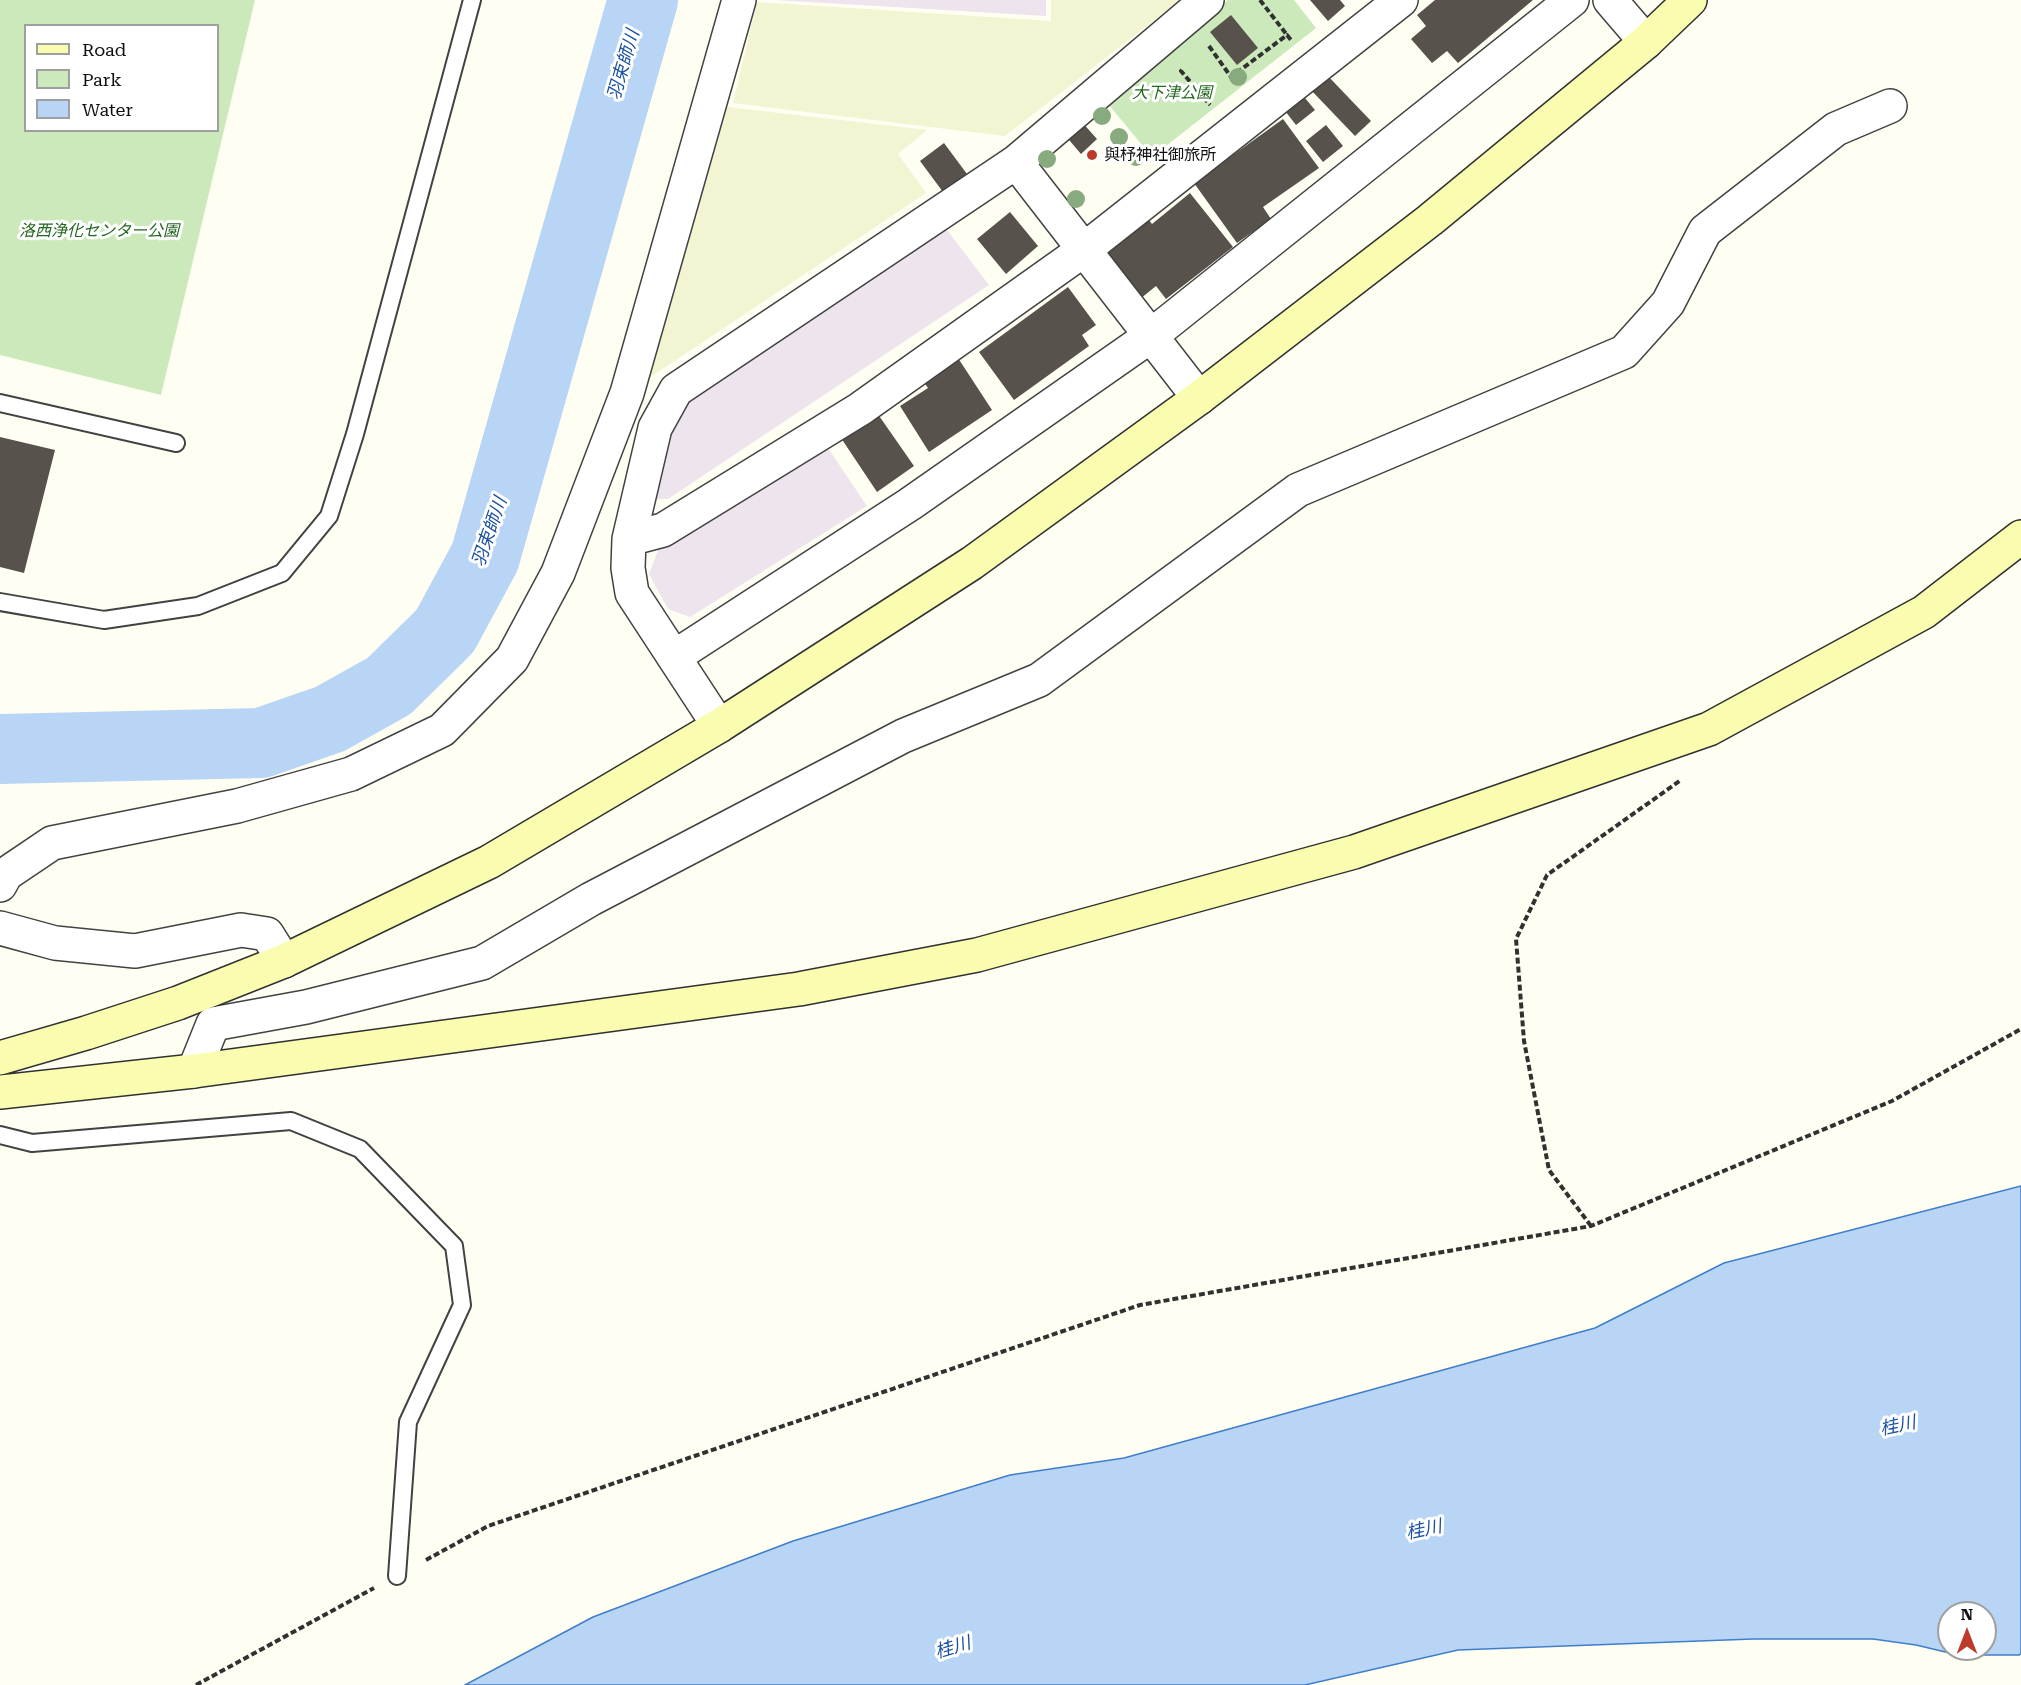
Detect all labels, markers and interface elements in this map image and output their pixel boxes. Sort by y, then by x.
legend [24,24,219,132]
water label: 羽束師川 [604,27,644,103]
text: Road [82,39,126,60]
text: Park [82,69,122,90]
park label: 大下津公園 [1132,83,1212,103]
text: Water [82,99,133,120]
place label: 與杼神社御旅所 [1104,145,1216,165]
marker: 與杼神社御旅所 [1085,148,1099,162]
park label: 洛西浄化センター公園 [19,221,179,241]
water label: 羽束師川 [468,494,512,570]
water label: 桂川 [1878,1412,1918,1440]
water label: 桂川 [1404,1516,1444,1544]
north arrow [1937,1601,1997,1661]
text: N [1961,1605,1973,1624]
water label: 桂川 [933,1632,973,1664]

